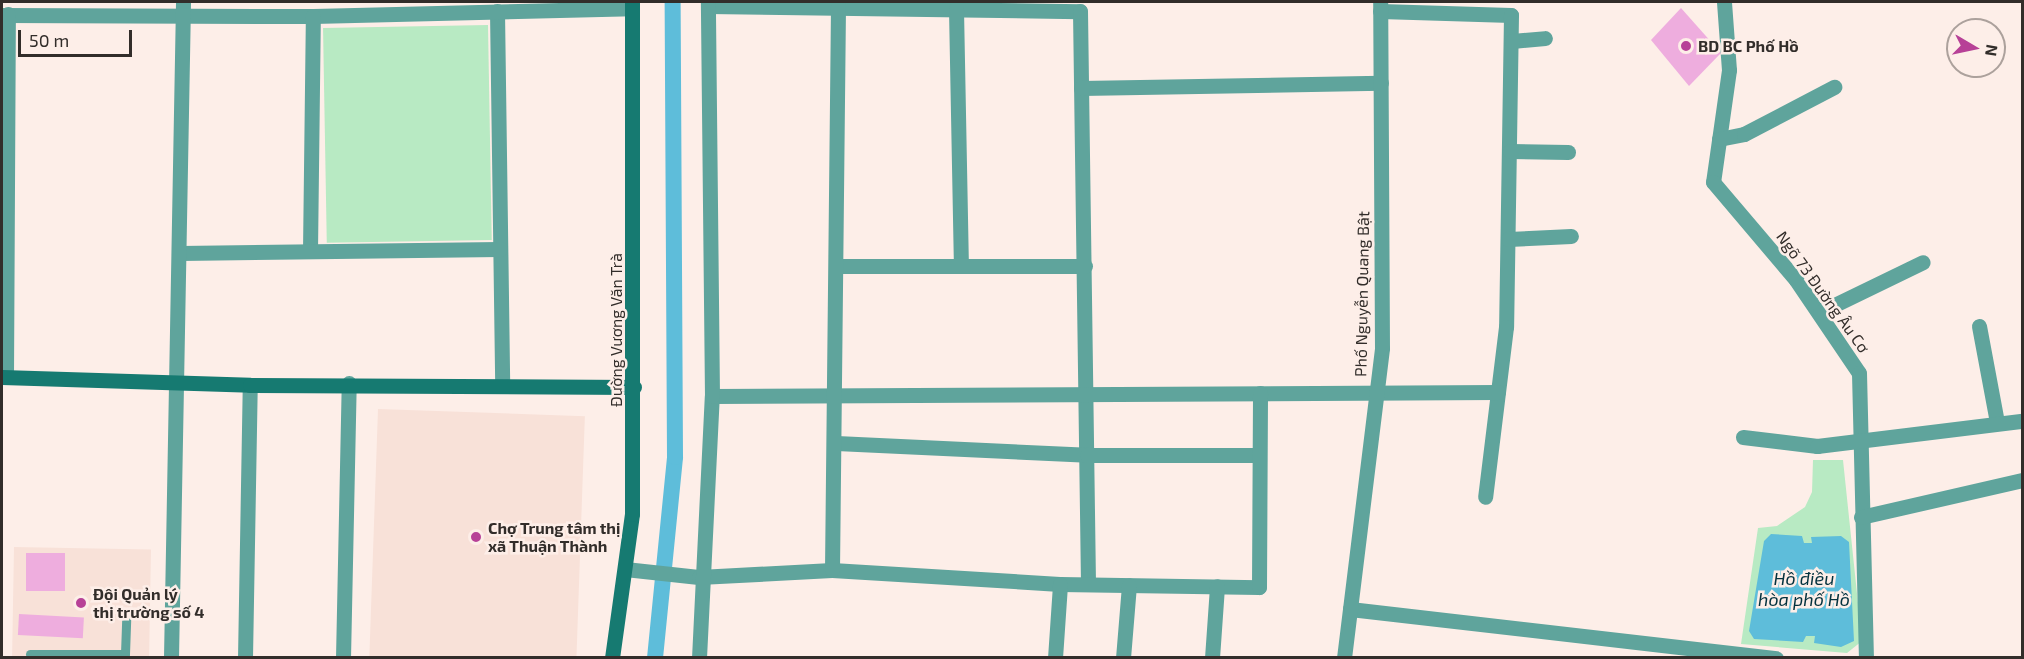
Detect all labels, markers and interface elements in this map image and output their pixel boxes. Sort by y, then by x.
scale bar [21,18,135,56]
north arrow [1946,18,2006,78]
text: 50 m [29,29,69,51]
place label: BD BC Phố Hồ [1698,36,1799,56]
marker: BD BC Phố Hồ [1679,39,1693,53]
text: N [1982,43,2003,58]
street label: Phố Nguyễn Quang Bật [1351,211,1373,377]
street label: Ngõ 73 Đường Âu Cơ [1772,227,1874,357]
street label: Đường Vương Văn Trà [606,252,626,408]
place label: Chợ Trung tâm thị xã Thuận Thành [488,518,621,556]
marker: Chợ Trung tâm thị xã Thuận Thành [469,530,483,544]
water label: Hồ điều hòa phố Hồ [1758,568,1850,610]
place label: Đội Quản lý thị trường số 4 [93,584,205,622]
marker: Đội Quản lý thị trường số 4 [74,596,88,610]

